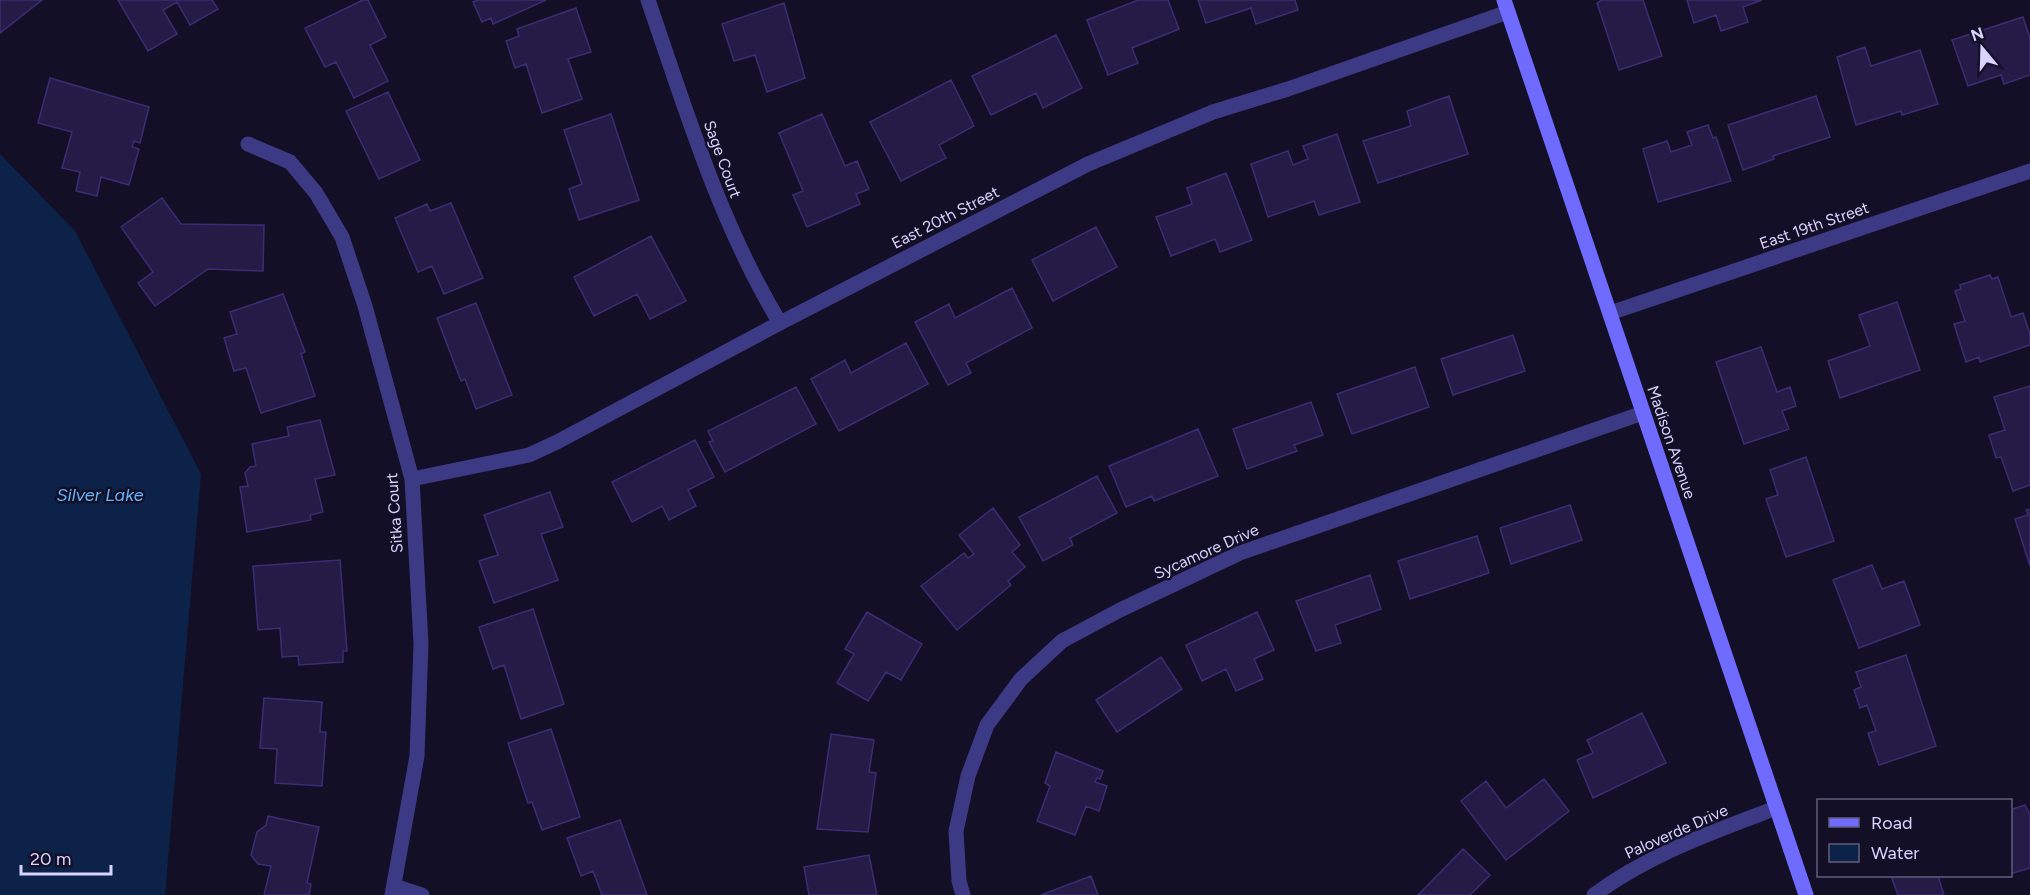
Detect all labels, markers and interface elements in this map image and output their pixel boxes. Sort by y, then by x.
north arrow [1952,18,2012,78]
text: N [1968,23,1986,45]
street label: Sage Court [700,118,745,201]
street label: East 20th Street [888,182,1002,253]
street label: East 19th Street [1757,198,1871,253]
street label: Madison Avenue [1643,383,1700,502]
street label: Sitka Court [382,472,407,554]
water label: Silver Lake [56,484,144,506]
street label: Sycamore Drive [1151,520,1262,583]
legend [1817,799,2012,877]
street label: Paloverde Drive [1622,800,1731,863]
text: Road [1871,812,1912,834]
scale bar [21,838,111,876]
text: Water [1871,842,1919,864]
text: 20 m [30,848,71,870]

